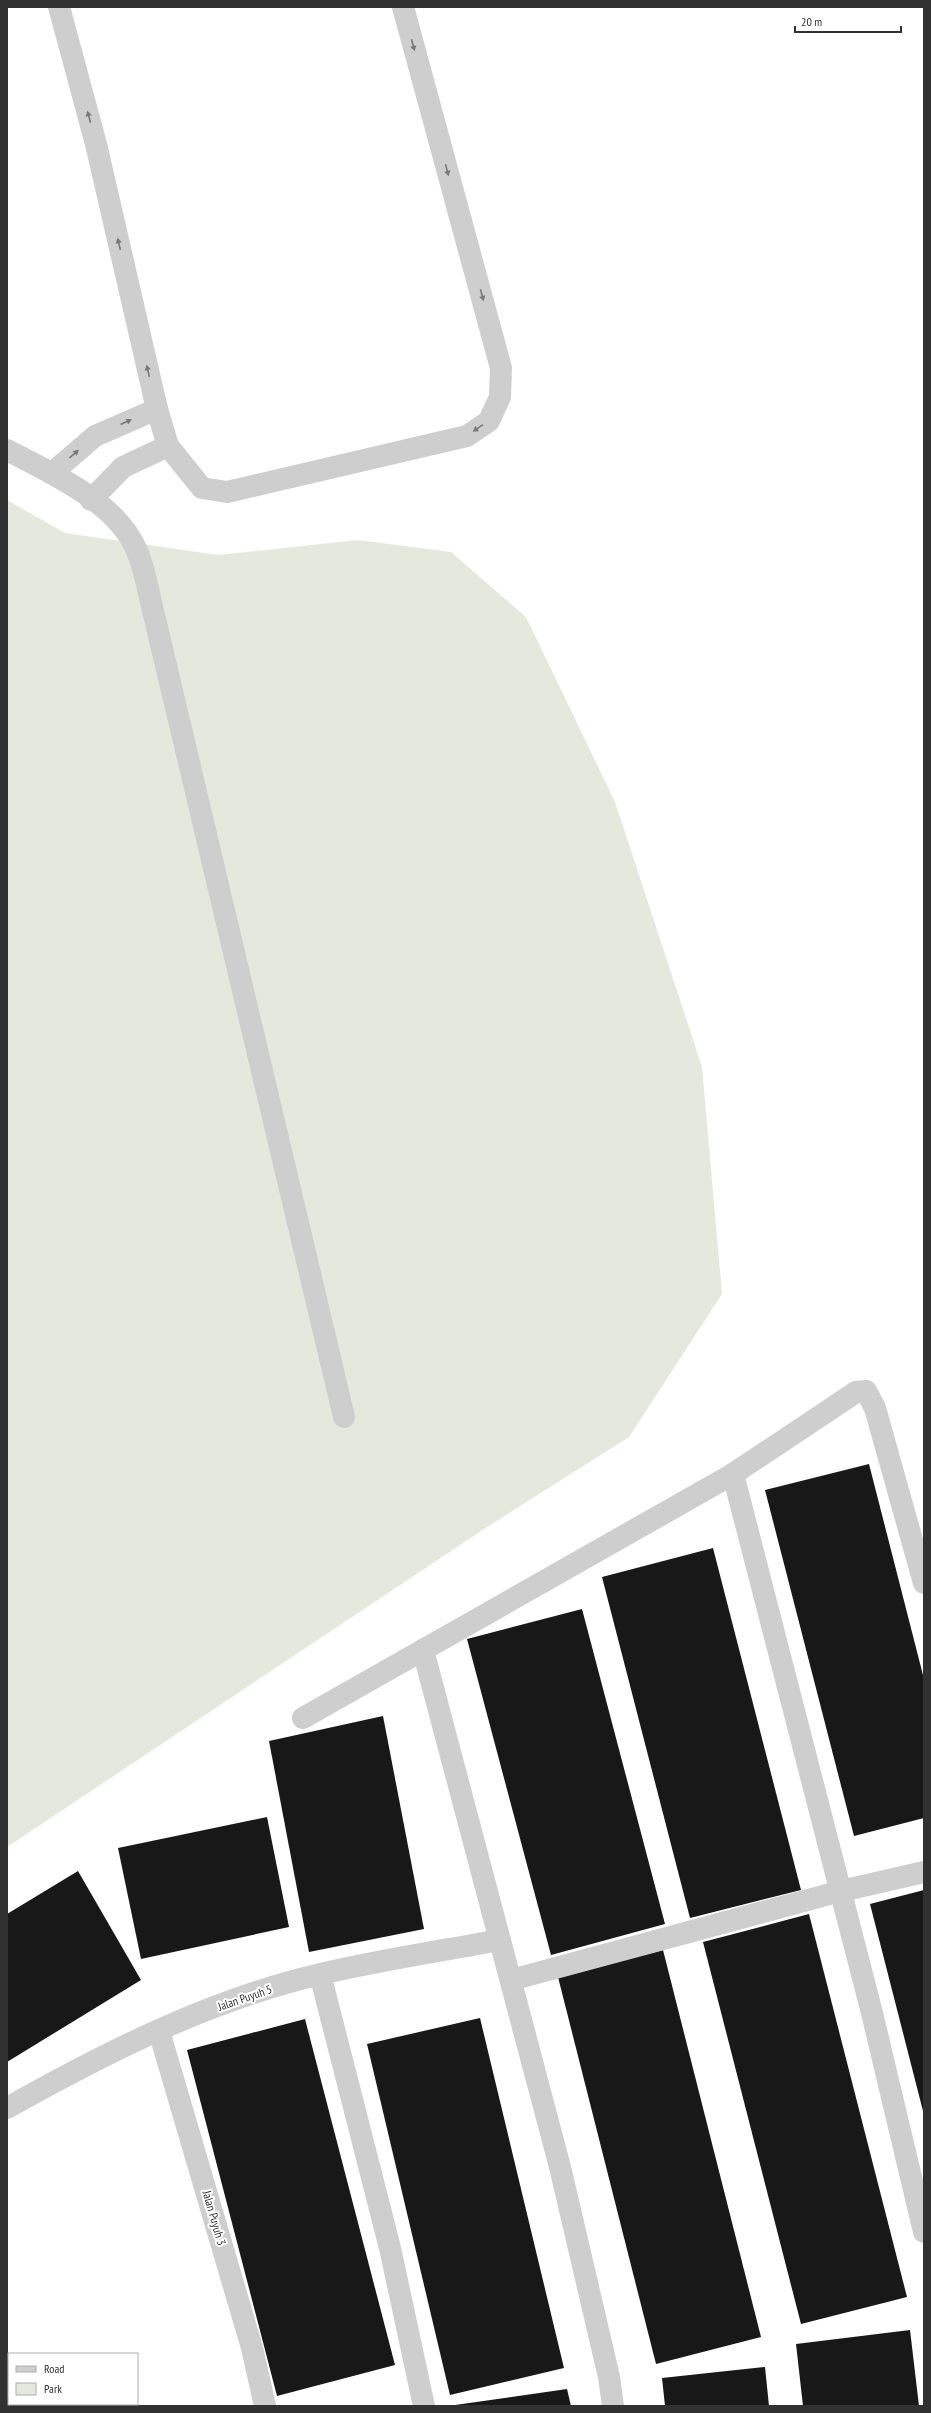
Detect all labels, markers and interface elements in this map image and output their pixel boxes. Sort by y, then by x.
scale bar [795,8,901,34]
text: 20 m [801,14,822,29]
one-way arrow [410,39,416,51]
one-way arrow [85,111,91,124]
one-way arrow [445,164,451,176]
one-way arrow [115,238,121,250]
one-way arrow [479,289,485,302]
one-way arrow [145,364,151,377]
one-way arrow [121,419,132,425]
one-way arrow [472,424,483,432]
one-way arrow [68,450,79,459]
street label: Jalan Puyuh 5 [215,1981,274,2014]
street label: Jalan Puyuh 3 [199,2188,229,2247]
legend [8,2353,138,2405]
text: Road [44,2361,64,2376]
text: Park [44,2381,62,2396]

